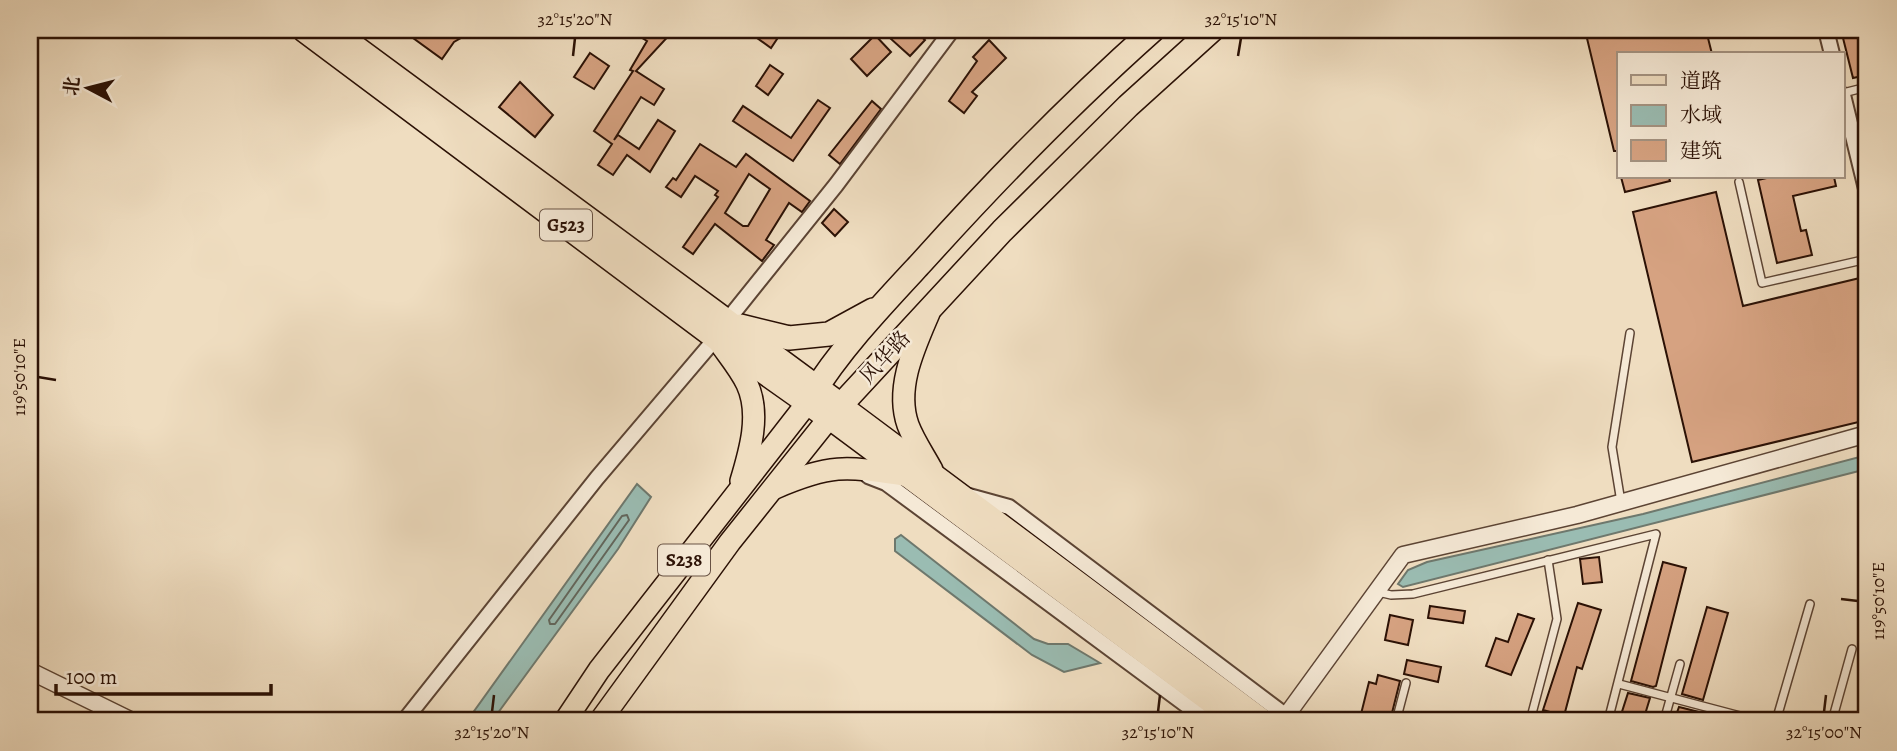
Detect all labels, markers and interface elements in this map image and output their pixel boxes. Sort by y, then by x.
text: 32°15'20"N [538,7,613,31]
text: 32°15'10"N [1205,7,1277,31]
north arrow [52,52,122,122]
legend [1617,52,1844,178]
text: 道路 [1680,67,1722,95]
text: 北 [58,75,86,97]
text: 水域 [1680,101,1722,129]
text: 建筑 [1680,137,1722,165]
road number: G523 [540,210,592,241]
street label: 风华路 [854,324,916,390]
text: 119°50'10"E [7,338,31,416]
road number: S238 [658,544,710,576]
text: 119°50'10"E [1866,562,1890,640]
scale bar [56,653,271,697]
text: 100 m [66,663,117,691]
text: 32°15'20"N [455,720,530,744]
text: 32°15'10"N [1122,720,1194,744]
text: 32°15'00"N [1786,720,1862,744]

